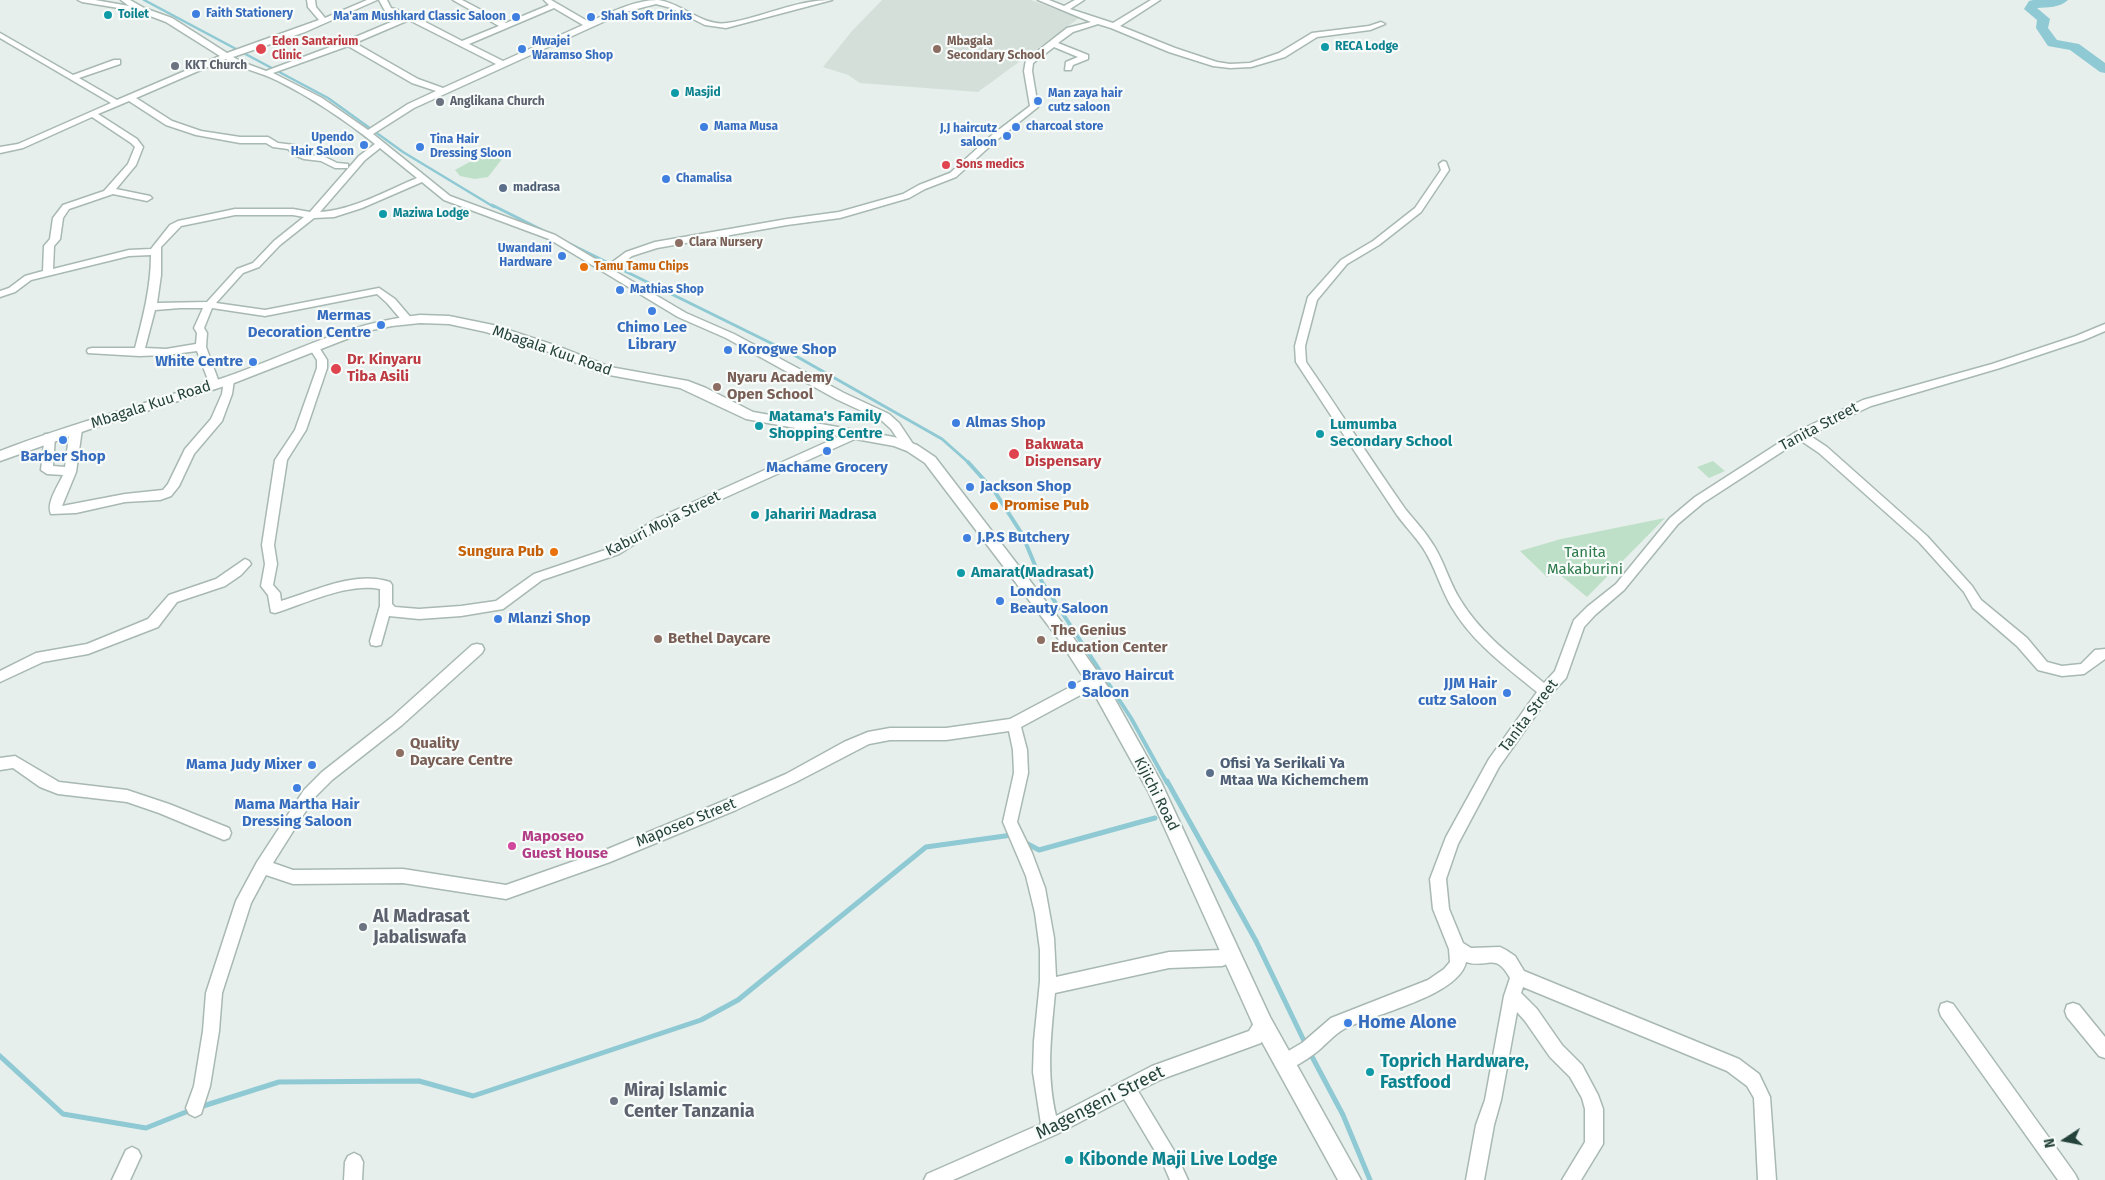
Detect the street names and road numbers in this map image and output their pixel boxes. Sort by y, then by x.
street label: Mbagala Kuu Road [490,322,614,380]
street label: Mbagala Kuu Road [89,377,213,433]
street label: Tanita Street [1777,399,1861,455]
street label: Kaburi Moja Street [603,487,723,561]
street label: Tanita Street [1496,676,1562,756]
street label: Kijichi Road [1130,754,1182,834]
street label: Maposeo Street [633,795,739,851]
street label: Magengeni Street [1032,1061,1168,1145]

